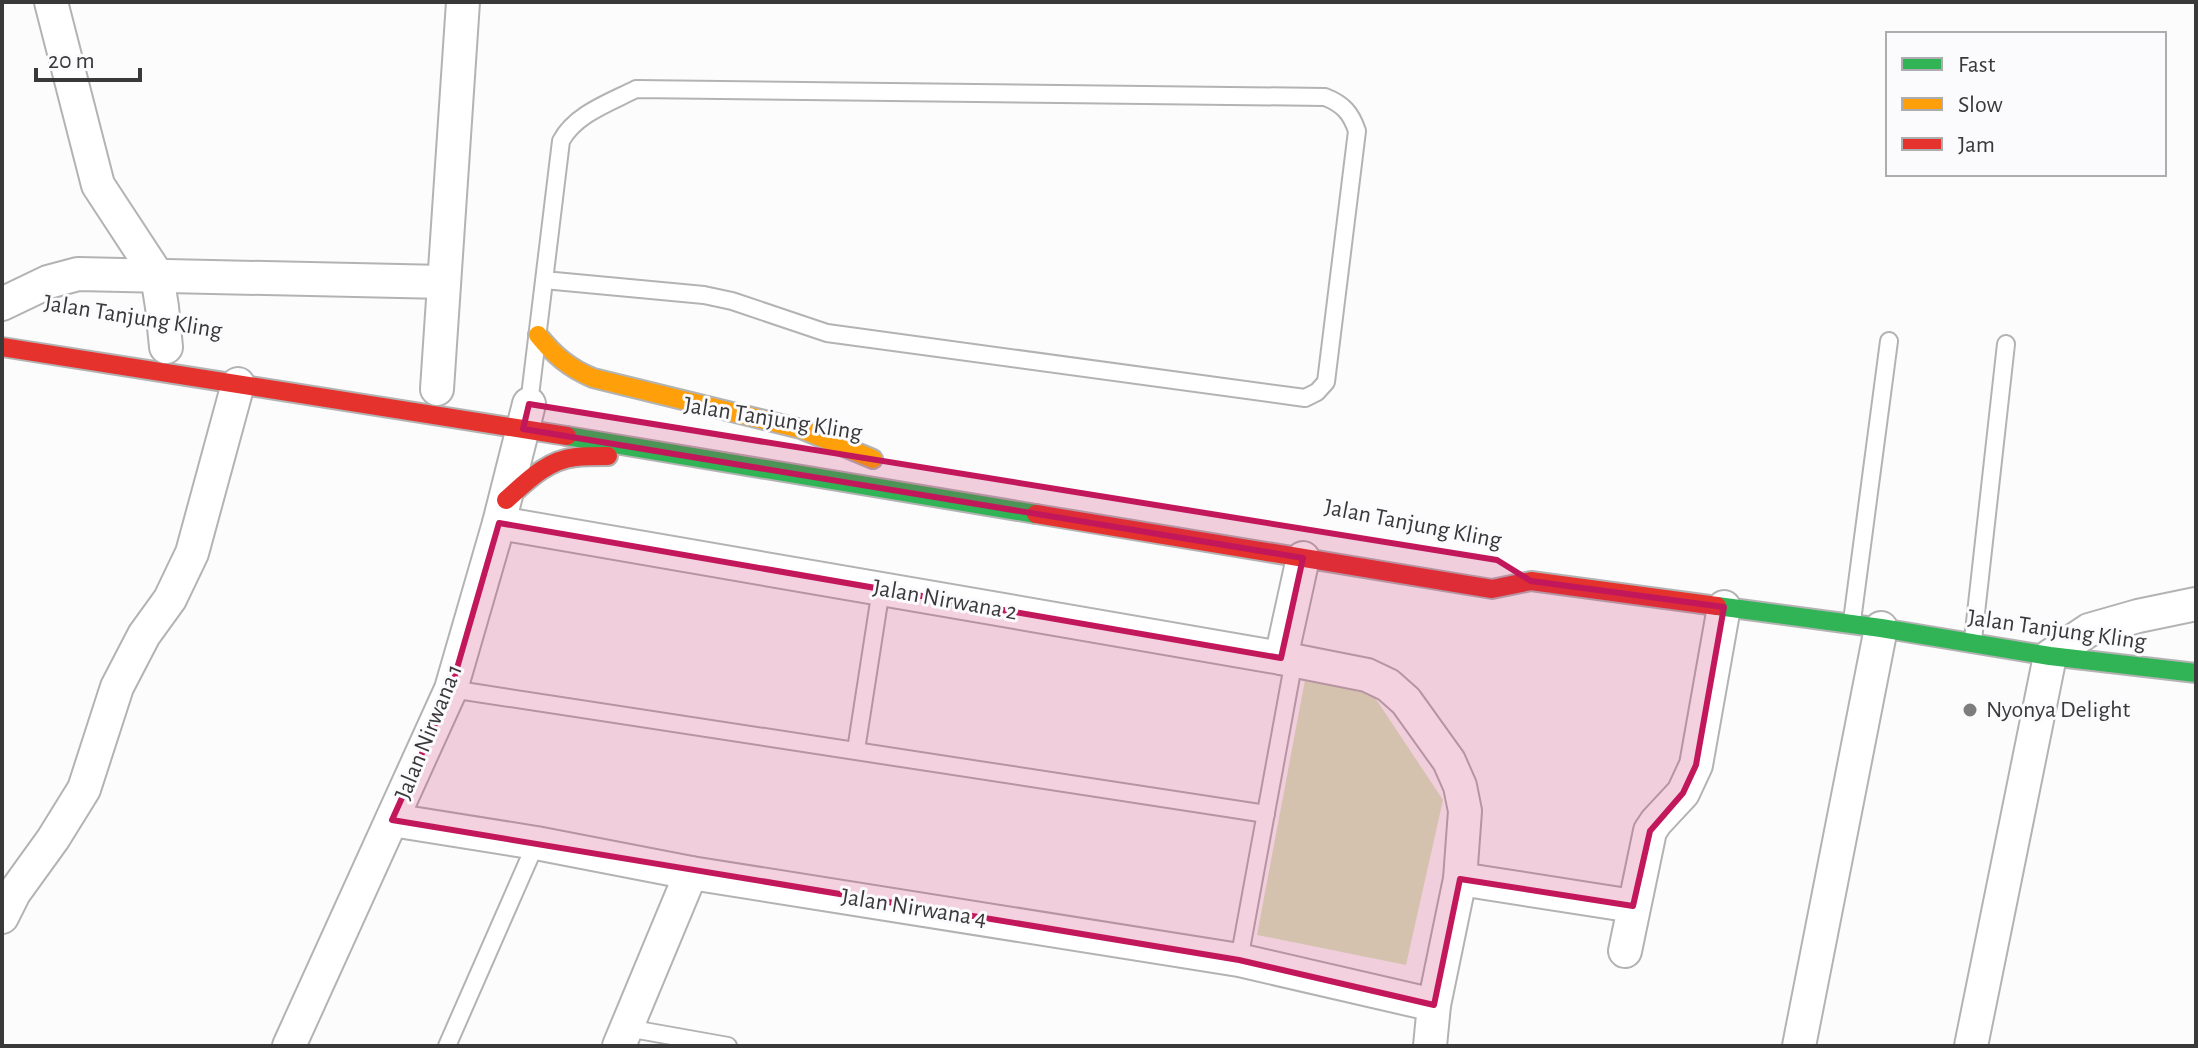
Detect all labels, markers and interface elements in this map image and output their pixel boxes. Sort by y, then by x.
scale bar [36,32,140,82]
legend [1886,32,2166,176]
text: 20 m [48,49,95,73]
text: Fast [1958,53,1996,77]
text: Slow [1958,93,2003,117]
text: Jam [1958,133,1995,157]
street label: Jalan Tanjung Kling [42,291,224,343]
street label: Jalan Tanjung Kling [682,393,864,445]
street label: Jalan Tanjung Kling [1322,495,1504,553]
street label: Jalan Nirwana 2 [871,575,1019,625]
street label: Jalan Tanjung Kling [1966,606,2148,654]
street label: Jalan Nirwana 1 [391,661,467,803]
place label: Nyonya Delight [1986,698,2130,722]
marker: Nyonya Delight [1961,701,1979,719]
street label: Jalan Nirwana 4 [840,885,988,931]

